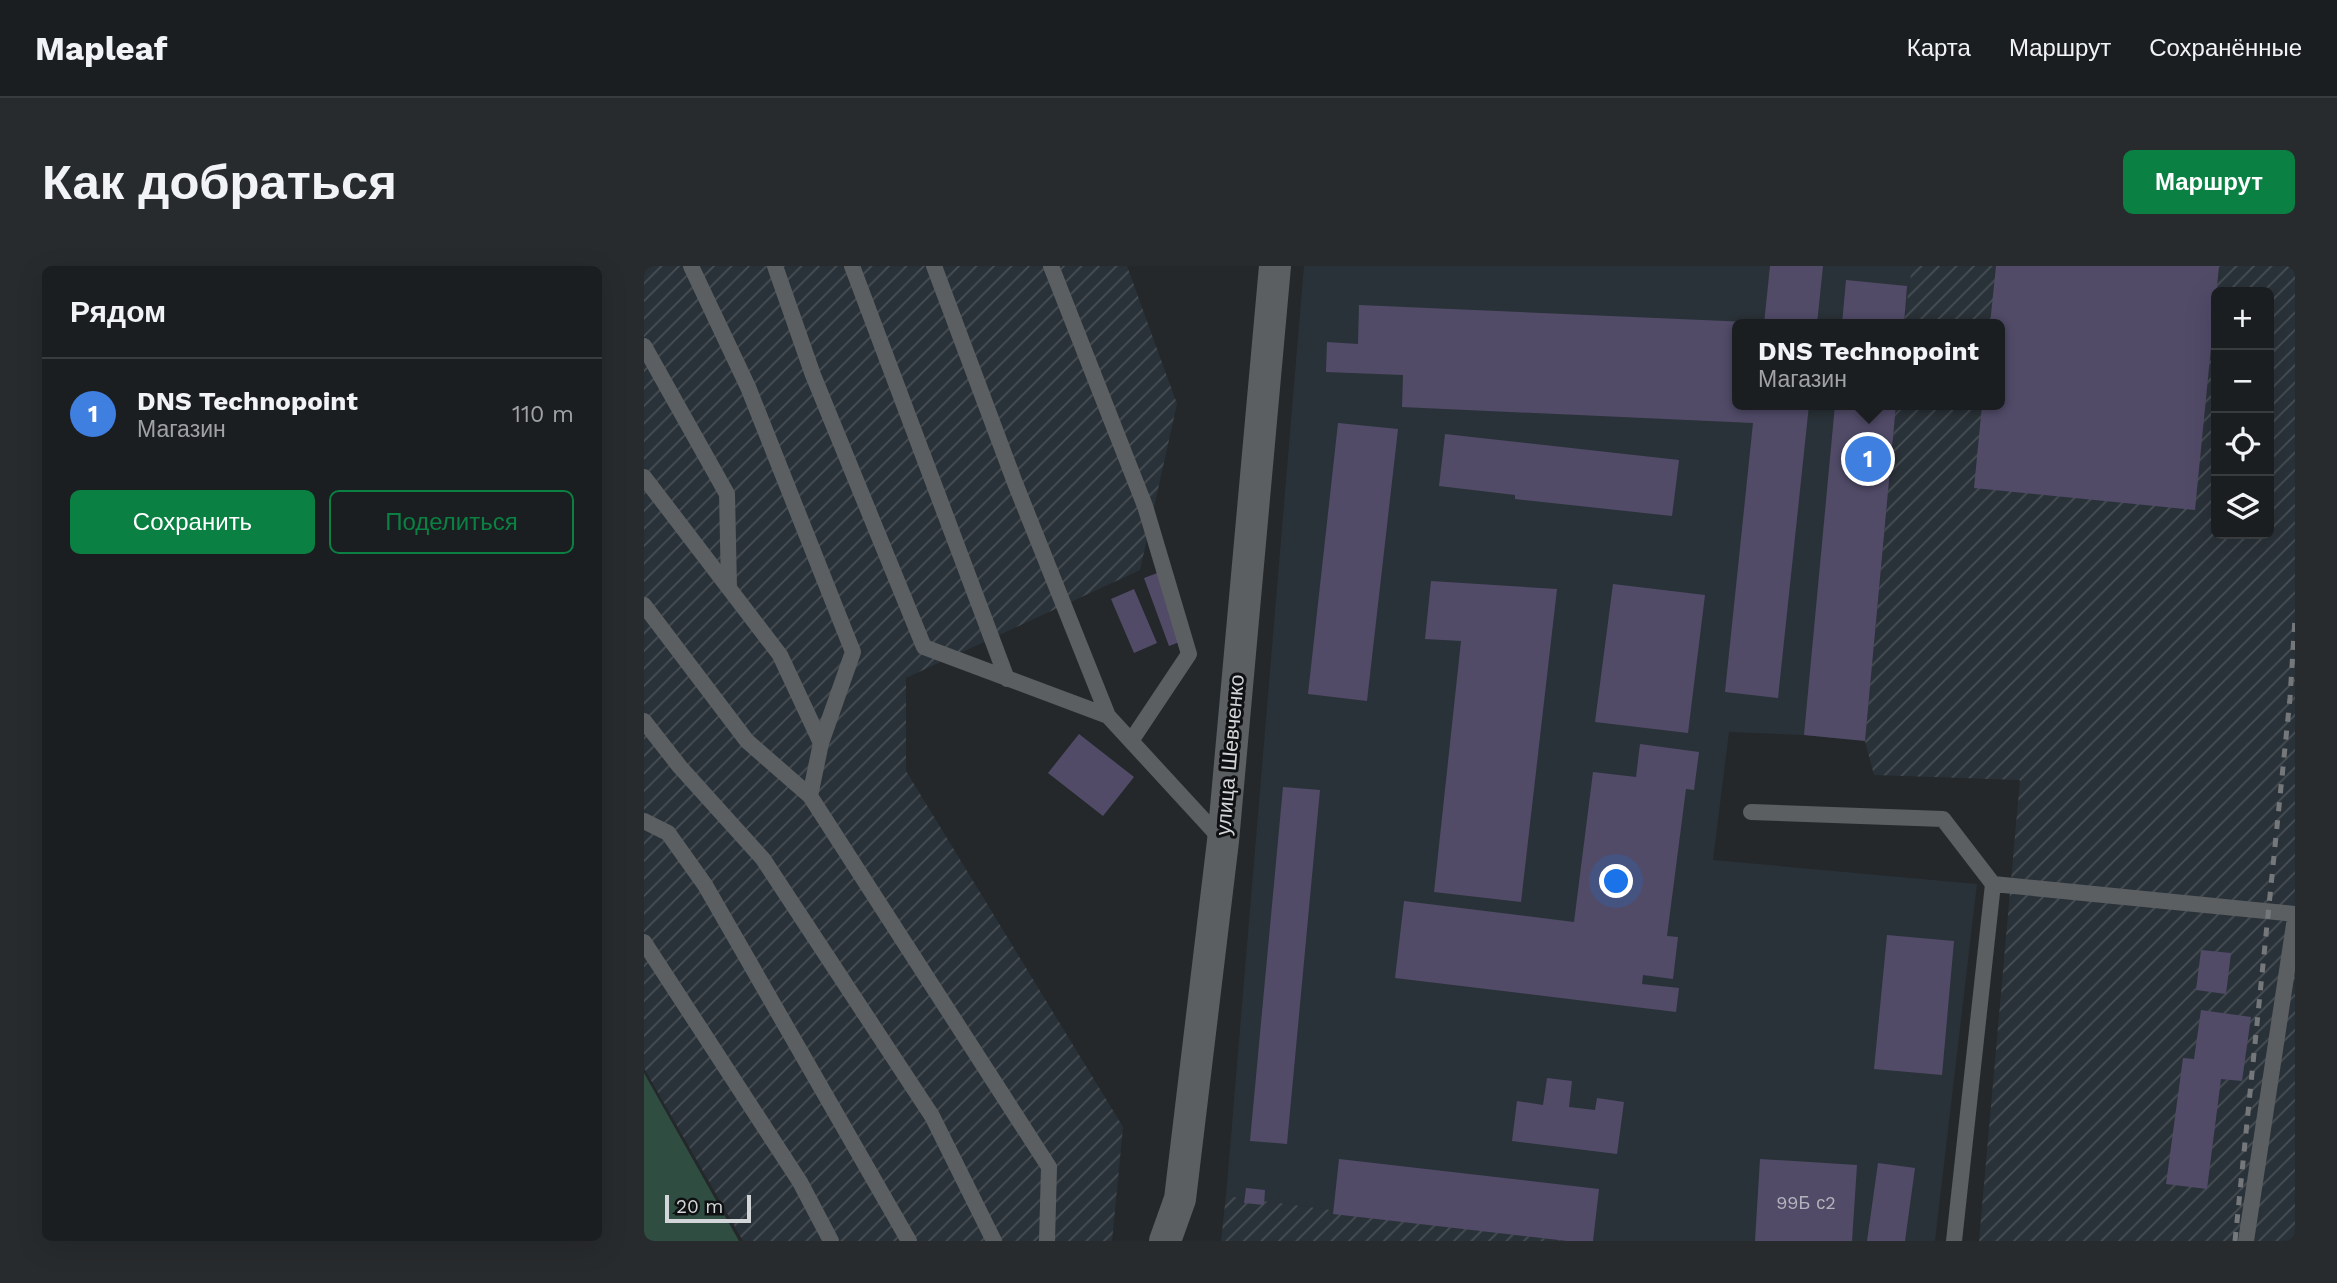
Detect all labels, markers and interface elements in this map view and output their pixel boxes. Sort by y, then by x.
text: Mapleaf [35,29,167,68]
text: Карта [1907,34,1971,62]
text: Маршрут [2009,34,2111,62]
text: Сохранённые [2149,34,2302,62]
button: Маршрут [2123,150,2295,214]
text: Как добраться [42,153,397,211]
map controls [2211,287,2274,539]
button: + [2211,287,2274,350]
text: Рядом [70,294,166,329]
popup [1732,319,2005,410]
text: DNS Technopoint [1758,336,1979,366]
button: − [2211,350,2274,413]
text: Магазин [1758,366,1847,393]
text: DNS Technopoint [137,386,358,416]
text: 1 [88,401,98,428]
text: 110 m [512,401,574,428]
button: locate [2211,413,2274,476]
text: Магазин [137,416,226,443]
pin: 1 [1845,433,1891,485]
button: layers [2211,476,2274,539]
button: Сохранить [70,490,315,554]
button: Поделиться [329,490,574,554]
street label: улица Шевченко [1210,673,1249,836]
your location [1599,864,1633,898]
scale bar [665,1192,751,1224]
house number: 99Б с2 [1776,1192,1836,1213]
text: 20 m [676,1195,723,1218]

